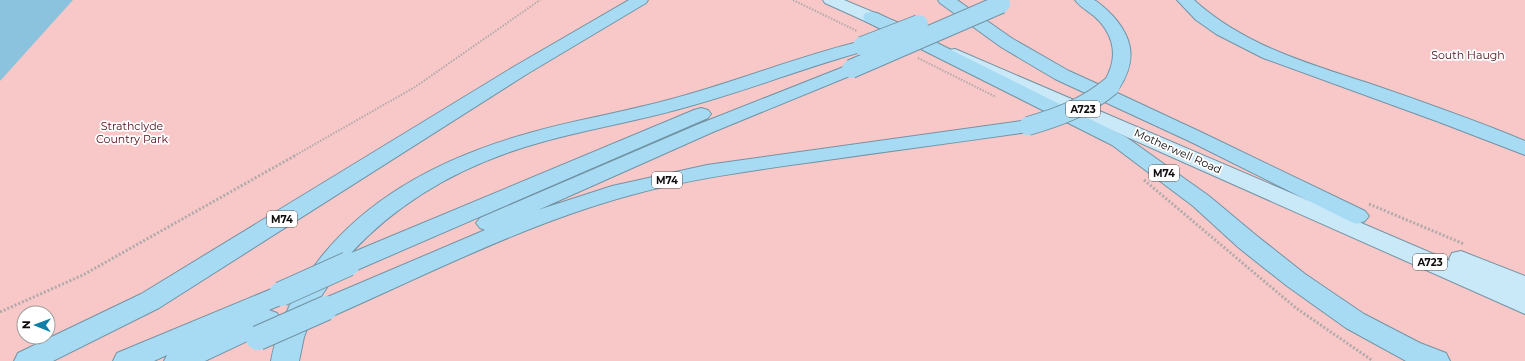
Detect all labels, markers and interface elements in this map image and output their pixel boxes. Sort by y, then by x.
park label: South Haugh [1431,48,1505,62]
road number: A723 [1066,101,1100,117]
park label: Strathclyde Country Park [96,119,168,146]
street label: Motherwell Road [1132,125,1224,177]
road number: M74 [1149,165,1179,181]
road number: M74 [652,172,682,188]
road number: M74 [267,211,297,227]
road number: A723 [1413,254,1447,270]
north arrow [16,305,56,345]
text: N [19,320,33,329]

